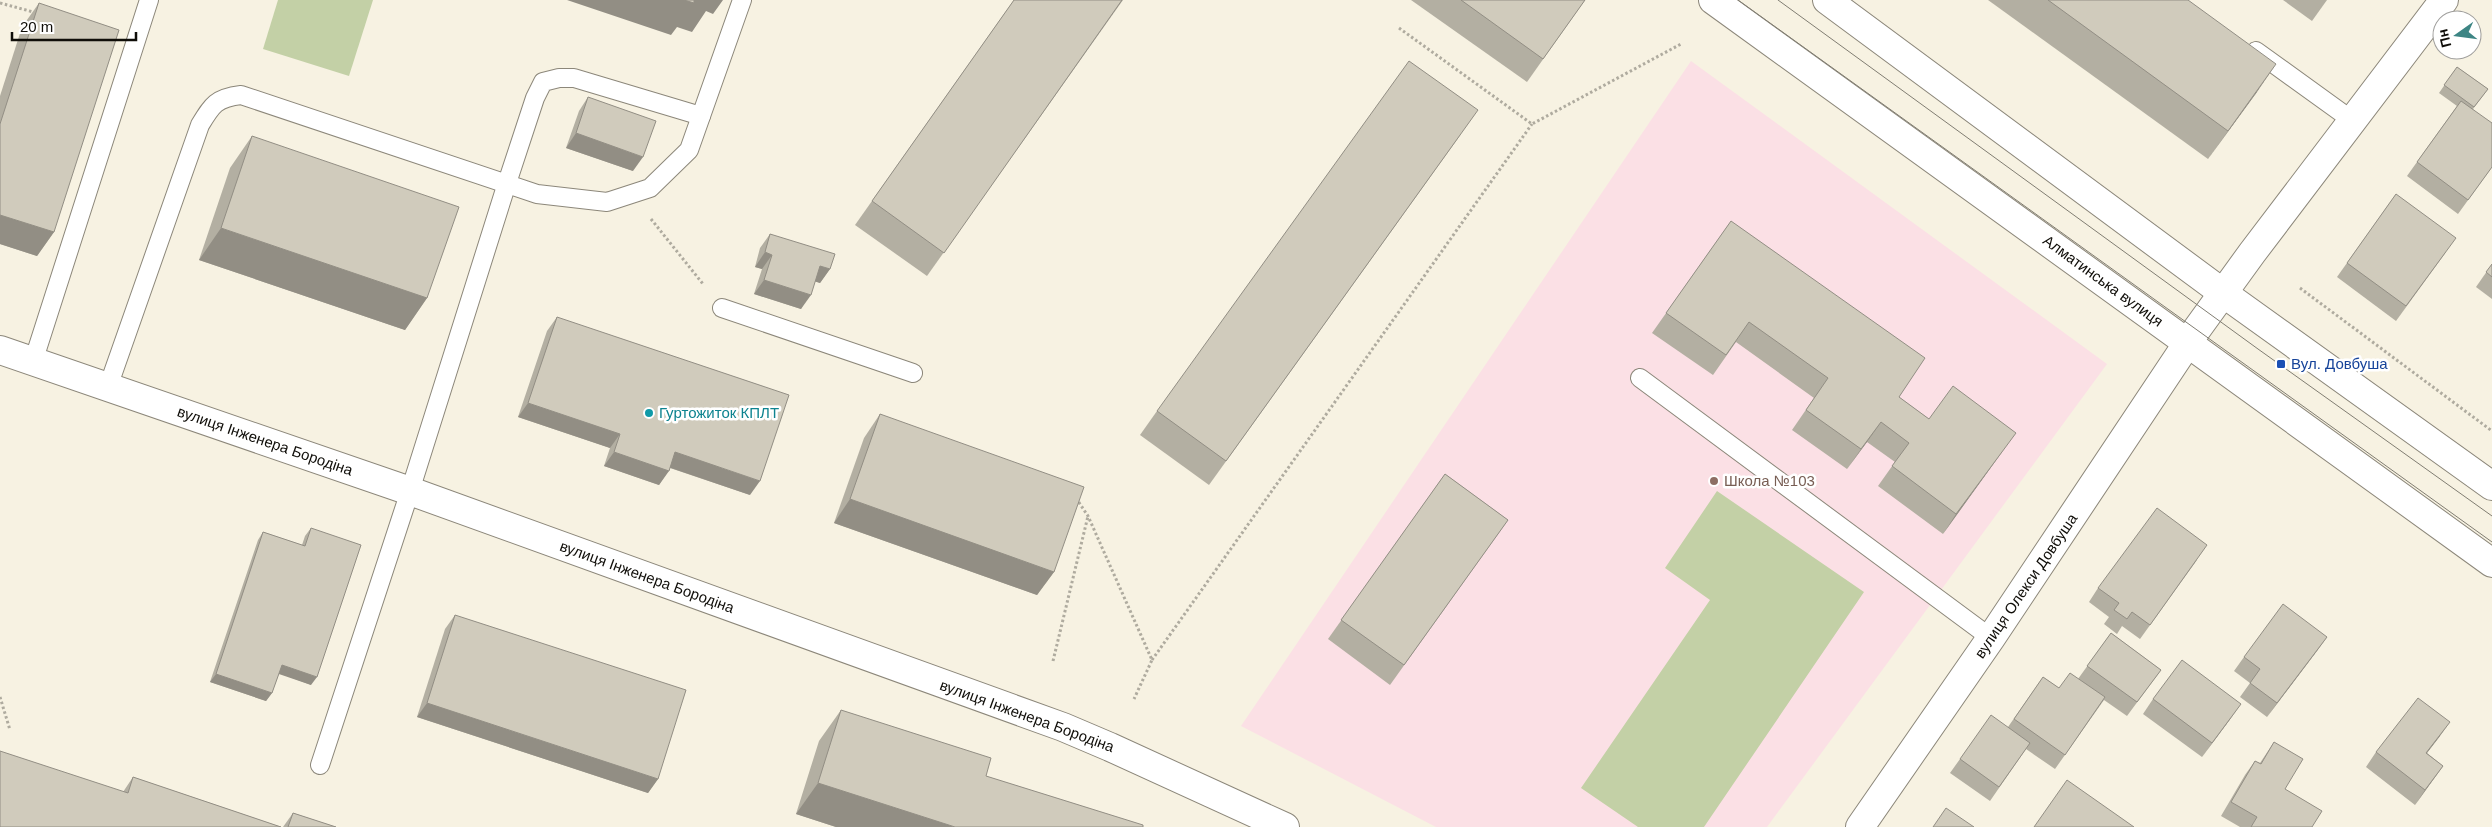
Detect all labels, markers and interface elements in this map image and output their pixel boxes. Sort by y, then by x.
scale bar [12,10,136,42]
north arrow [2432,10,2482,60]
text: 20 m [20,18,53,35]
text: Пн [2434,27,2454,49]
street label: Алматинська вулиця [2040,231,2167,330]
place label: Вул. Довбуша [2291,355,2388,372]
marker: Вул. Довбуша [2275,358,2287,370]
street label: вулиця Інженера Бородіна [175,402,356,479]
place label: Гуртожиток КПЛТ [659,404,779,421]
marker: Гуртожиток КПЛТ [643,407,655,419]
place label: Школа №103 [1724,472,1815,489]
marker: Школа №103 [1708,475,1720,487]
street label: вулиця Олекси Довбуша [1971,510,2081,661]
street label: вулиця Інженера Бородіна [558,537,737,616]
street label: вулиця Інженера Бородіна [938,676,1117,755]

